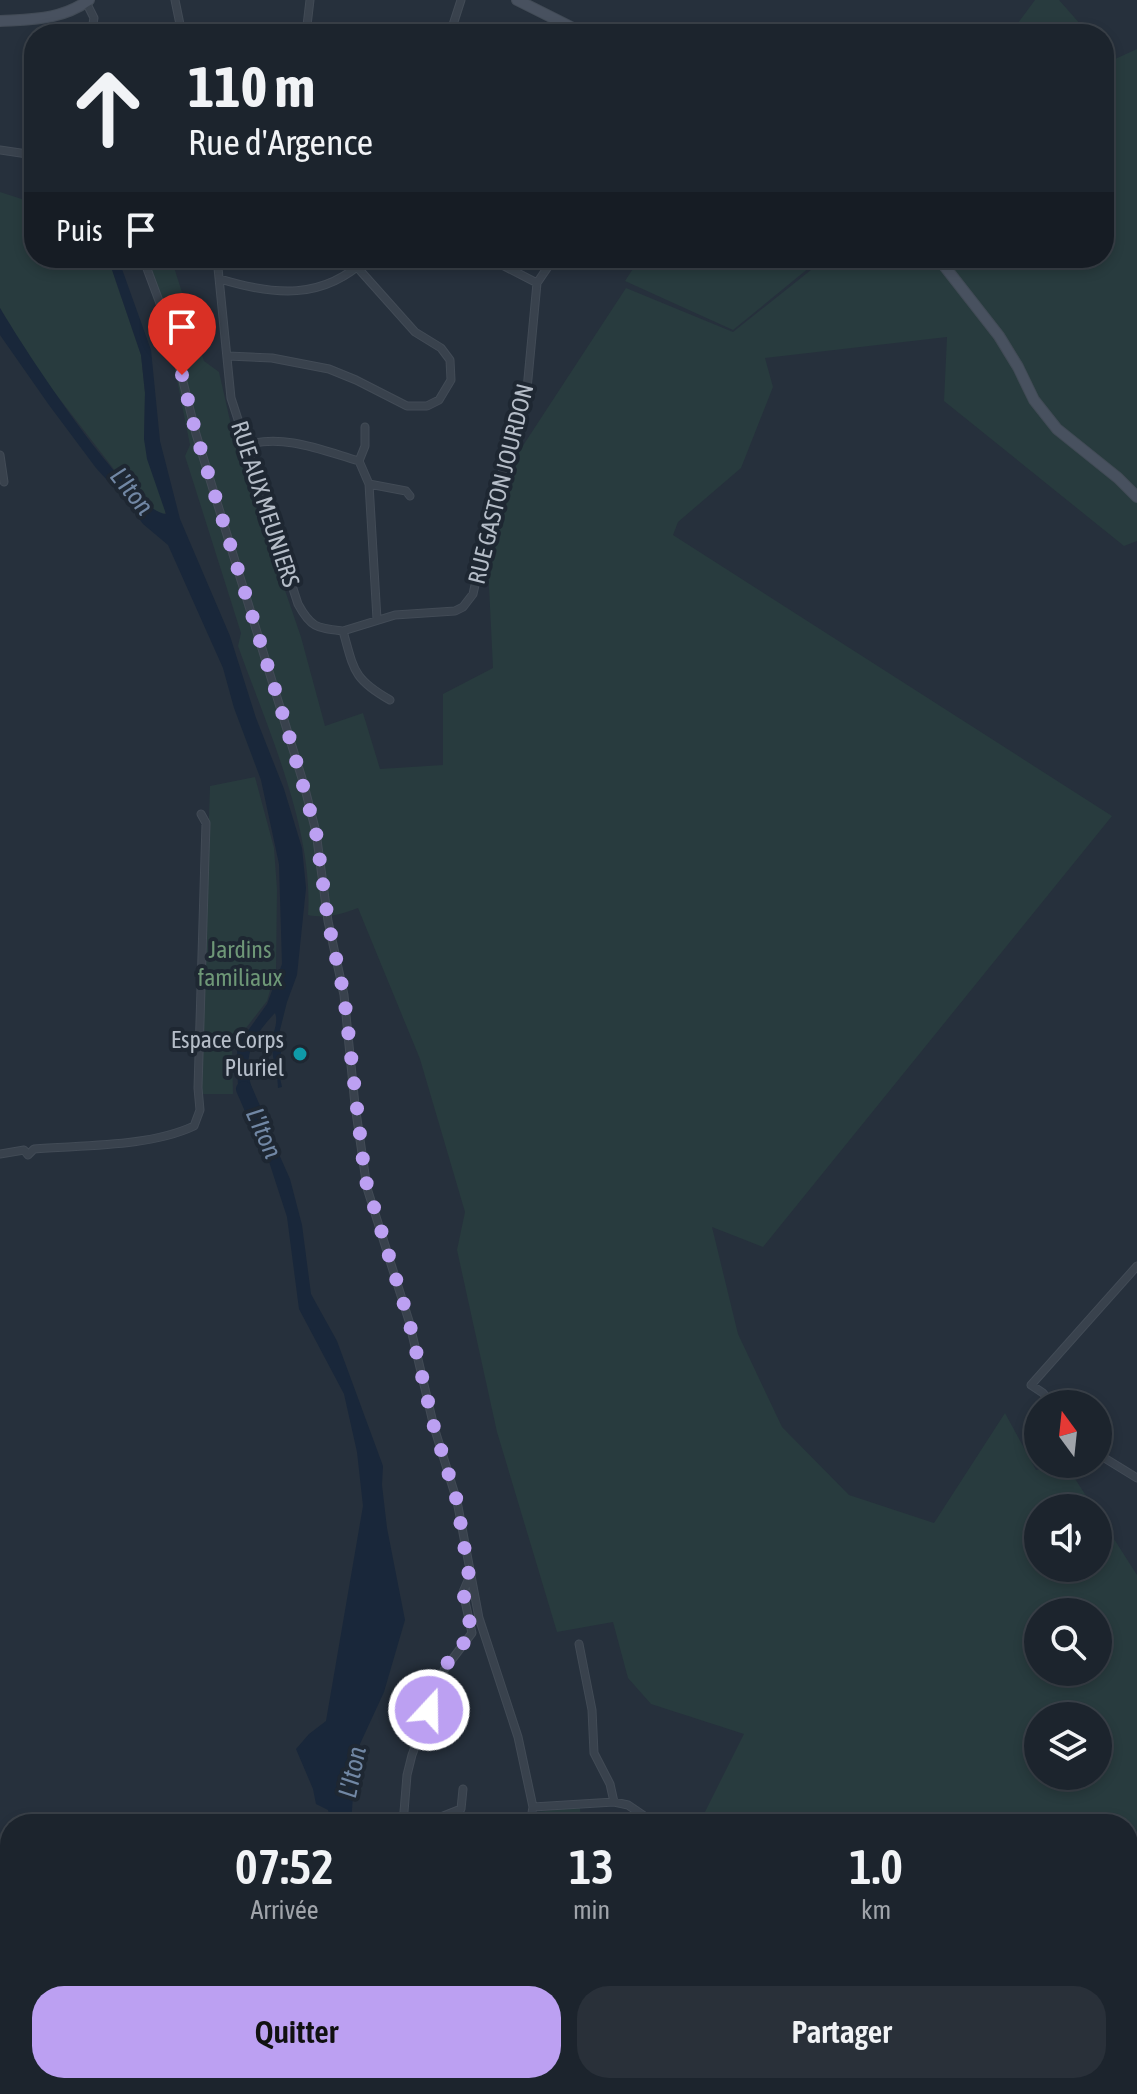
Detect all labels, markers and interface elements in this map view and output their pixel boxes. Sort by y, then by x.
text: 110 m [188,55,315,119]
icon: ahead [56,56,160,160]
text: Rue d'Argence [188,121,373,163]
icon: arrive [119,208,163,252]
text: Puis [56,213,103,247]
pin [148,293,216,375]
icon: arrive [160,305,204,349]
street label: RUE GASTON JOURDON [463,381,538,587]
street label: RUE AUX MEUNIERS [226,418,305,590]
water label: L'Iton [104,461,160,521]
park label: Jardins familiaux [198,936,283,991]
place label: Espace Corps Pluriel [171,1026,285,1081]
marker: Espace Corps Pluriel [291,1045,309,1063]
water label: L'Iton [240,1103,288,1163]
north arrow [1024,1390,1112,1478]
map controls [1024,1390,1112,1790]
button: sound [1024,1494,1112,1582]
button: search [1024,1598,1112,1686]
position arrow [387,1668,471,1752]
button: layers [1024,1702,1112,1790]
water label: L'Iton [332,1743,372,1800]
text: 07:52 [235,1839,334,1894]
text: 13 [569,1839,614,1894]
text: 1.0 [849,1839,903,1894]
text: Arrivée [250,1895,318,1925]
text: min [573,1895,610,1925]
text: km [861,1895,891,1925]
button: Quitter [32,1986,561,2078]
button: Partager [577,1986,1106,2078]

